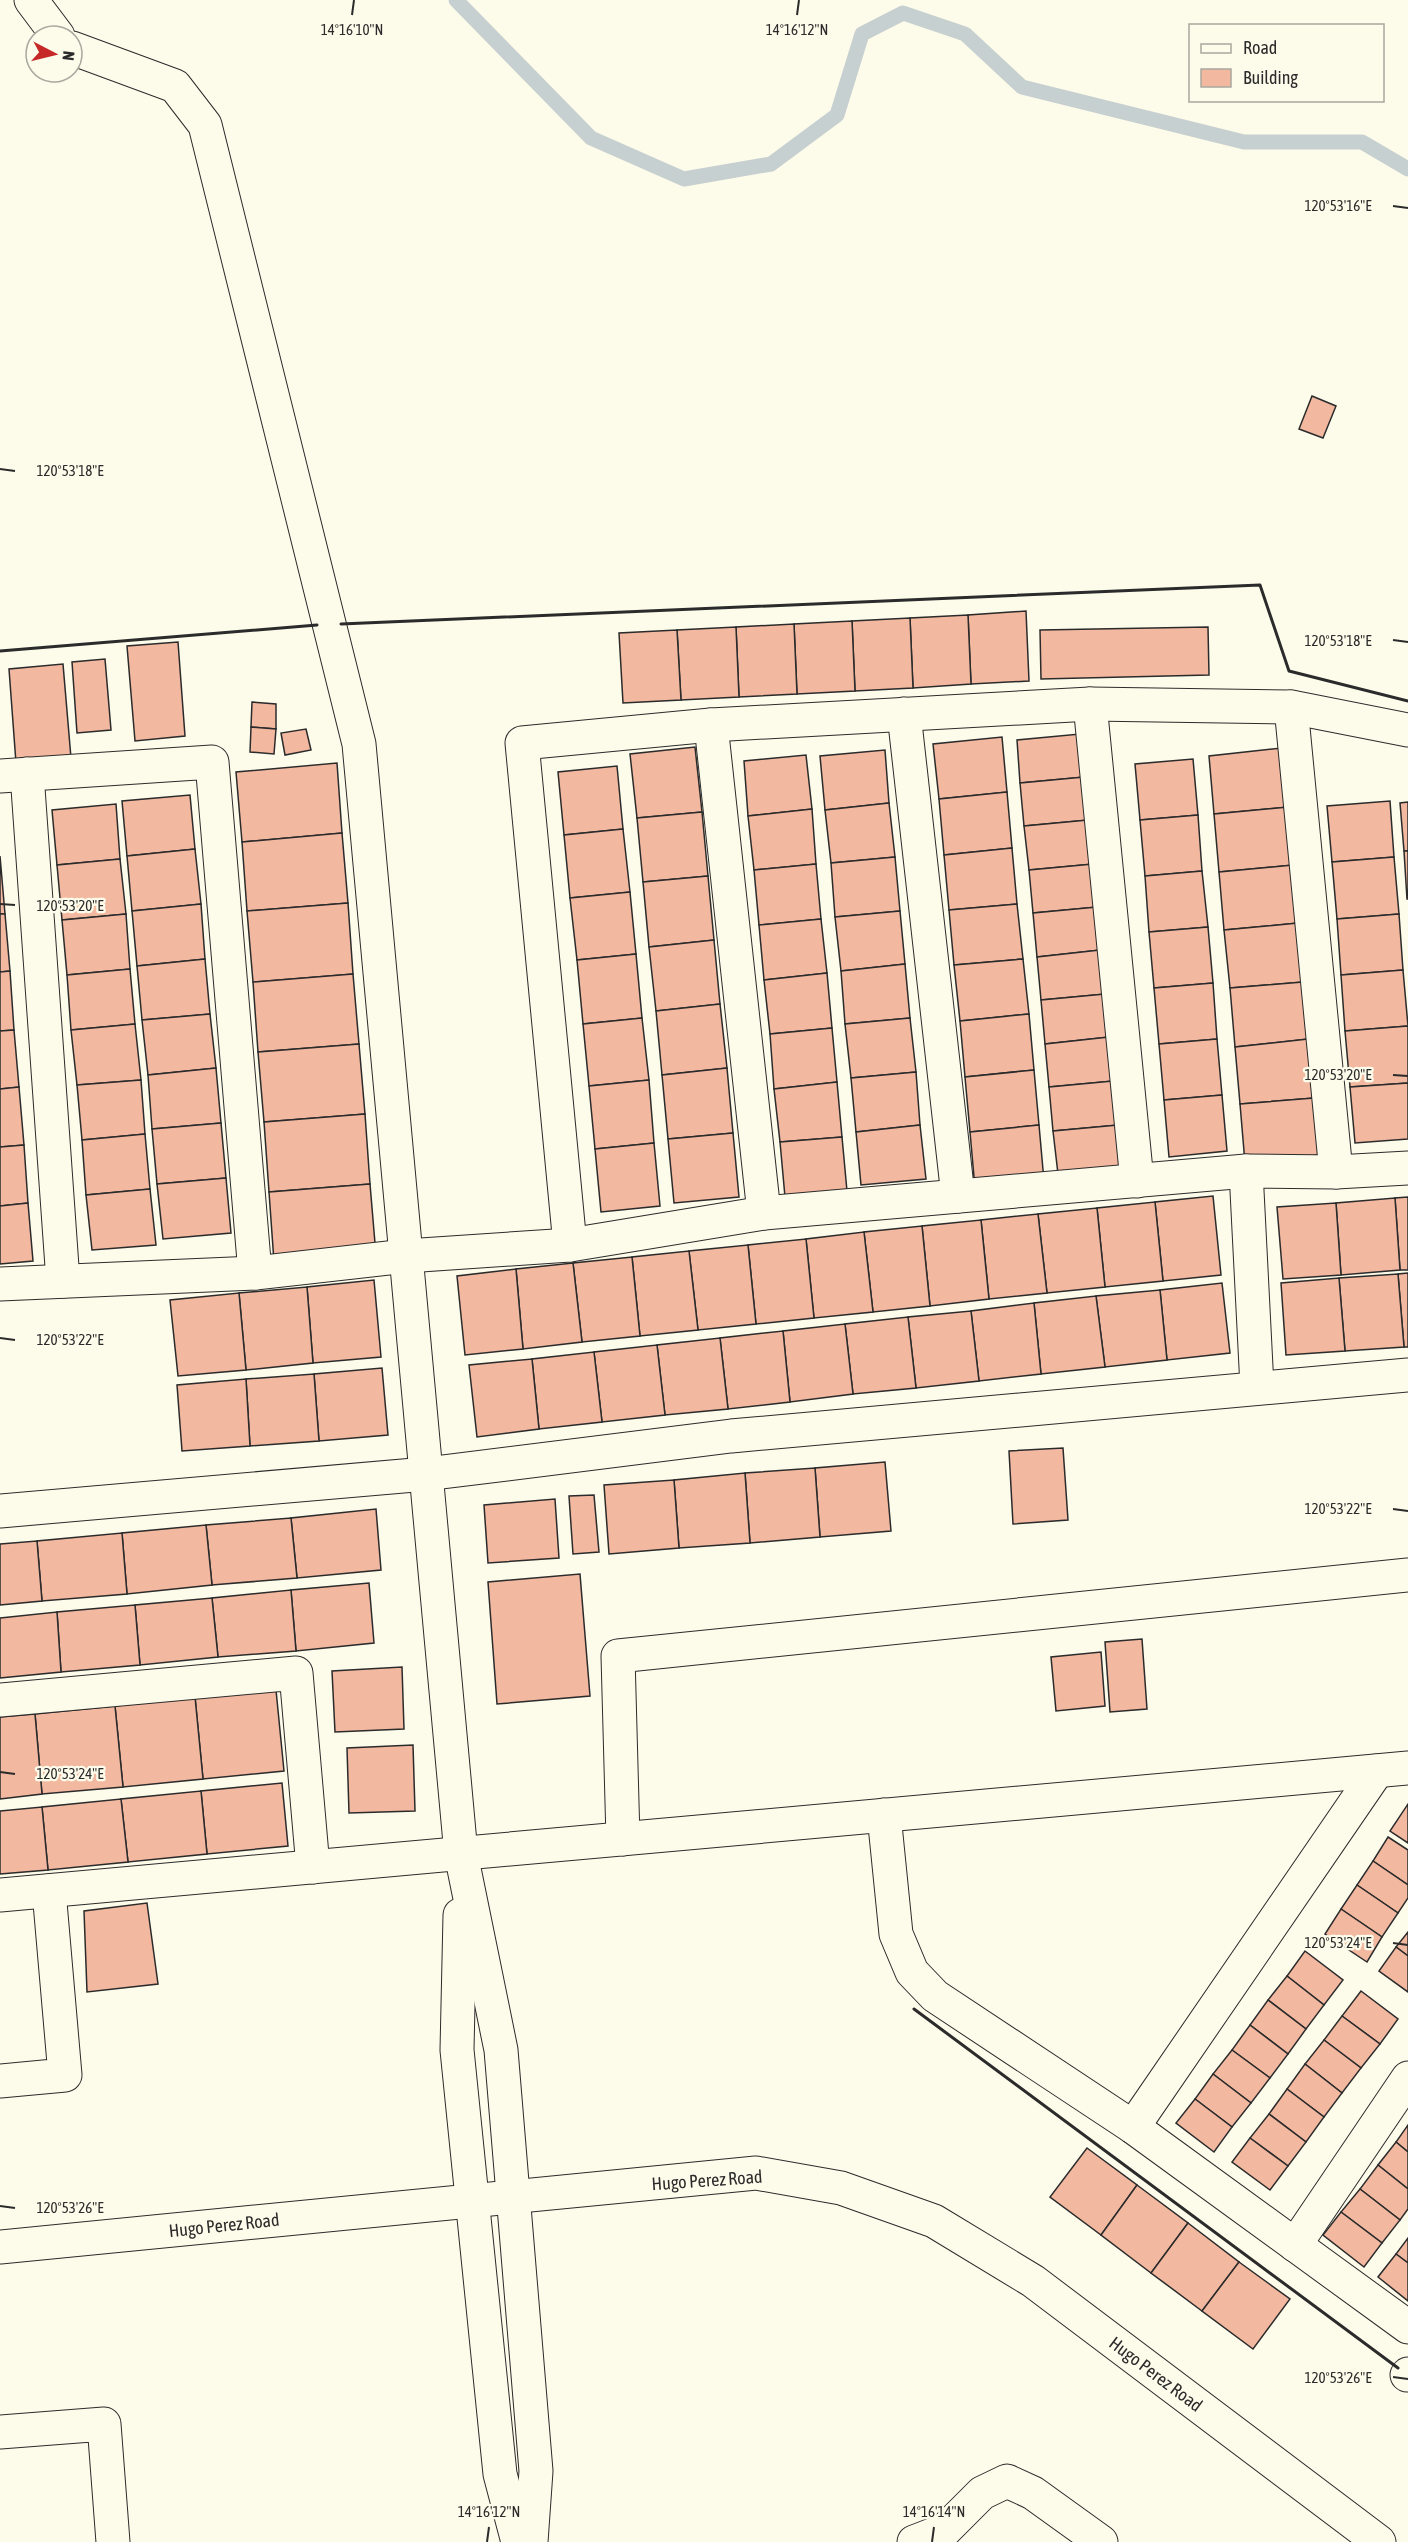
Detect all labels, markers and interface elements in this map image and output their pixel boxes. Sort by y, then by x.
text: 14°16'10"N [321,21,383,38]
text: 14°16'12"N [766,21,828,38]
north arrow [24,24,84,84]
legend [1189,24,1384,102]
text: Road [1243,37,1277,58]
text: N [59,50,78,62]
text: Building [1243,67,1298,88]
text: 120°53'16"E [1304,197,1372,214]
text: 120°53'18"E [36,462,104,479]
text: 120°53'18"E [1304,632,1372,649]
text: 120°53'20"E [36,897,104,914]
text: 120°53'20"E [1304,1066,1372,1083]
text: 120°53'22"E [36,1331,104,1348]
text: 120°53'22"E [1304,1500,1372,1517]
text: 120°53'24"E [36,1765,104,1782]
text: 120°53'24"E [1304,1934,1372,1951]
street label: Hugo Perez Road [651,2166,763,2194]
text: 120°53'26"E [36,2199,104,2216]
street label: Hugo Perez Road [168,2209,280,2241]
street label: Hugo Perez Road [1105,2332,1207,2416]
text: 120°53'26"E [1304,2369,1372,2386]
text: 14°16'12"N [458,2503,520,2520]
text: 14°16'14"N [903,2503,965,2520]

